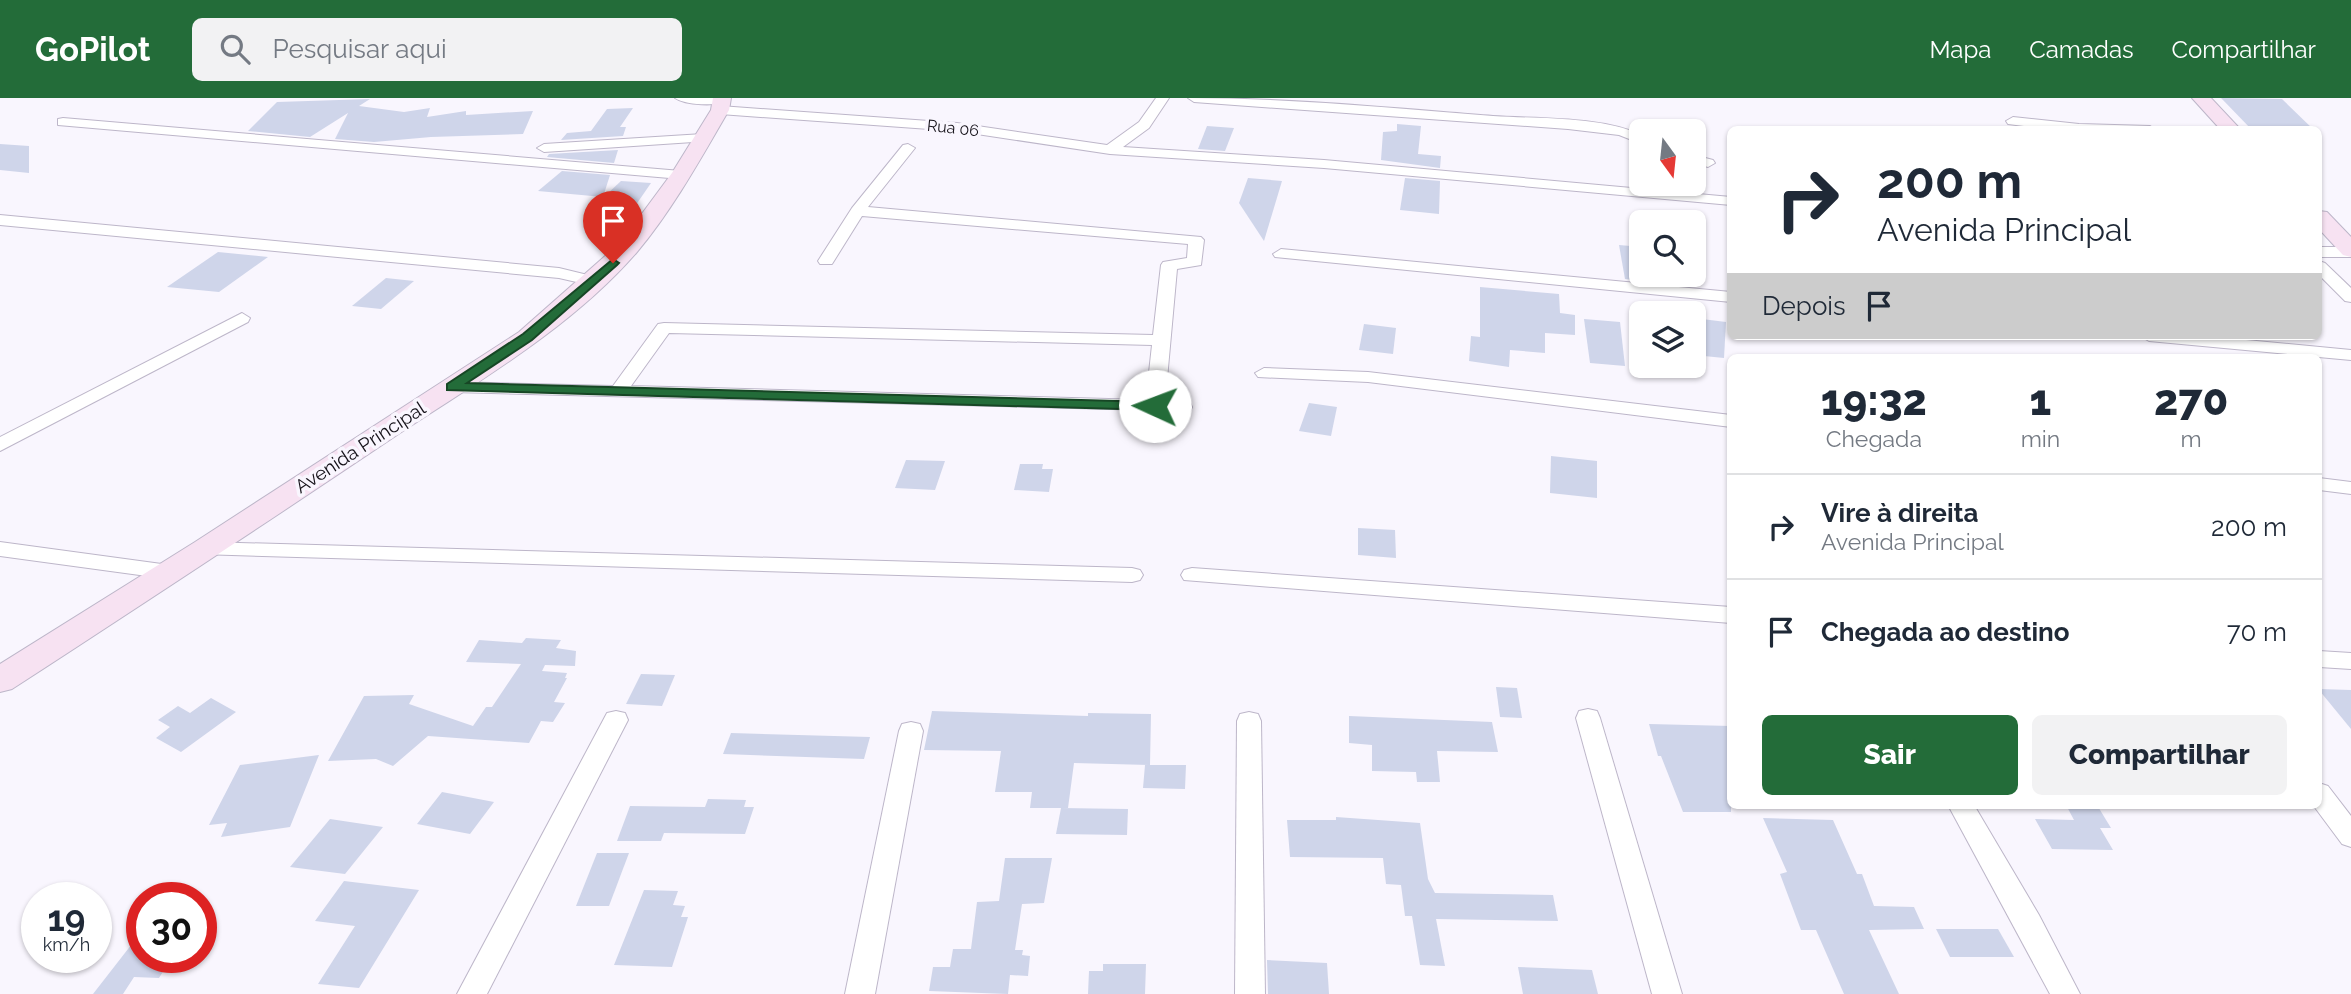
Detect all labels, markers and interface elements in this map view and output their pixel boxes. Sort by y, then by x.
search box [192,18,682,81]
text: GoPilot [35,30,150,69]
icon: search [216,30,254,68]
text: Pesquisar aqui [272,34,447,64]
text: Mapa [1929,35,1991,64]
text: Camadas [2029,35,2134,64]
text: Compartilhar [2172,35,2316,64]
street label: Rua 06 [926,116,980,140]
north arrow [1629,119,1706,196]
map controls [1629,119,1706,378]
text: 200 m [1877,152,2022,209]
icon: right [1762,154,1853,245]
pin [583,191,643,263]
icon: arrive [594,202,632,240]
button: search [1629,210,1706,287]
text: Avenida Principal [1877,211,2131,248]
icon: arrive [1860,287,1898,325]
text: Depois [1762,291,1846,321]
button: layers [1629,301,1706,378]
position arrow [1118,369,1192,443]
text: 19:32 [1821,376,1927,425]
text: 1 [2030,376,2051,425]
text: 270 [2154,376,2228,425]
street label: Avenida Principal [291,396,430,497]
text: Chegada [1826,425,1922,452]
text: min [2021,425,2060,452]
text: m [2181,425,2202,452]
text: Vire à direita [1821,498,1978,528]
icon: right [1762,508,1800,546]
text: 200 m [2211,512,2287,542]
text: Avenida Principal [1821,528,2004,555]
icon: arrive [1762,613,1800,651]
text: Chegada ao destino [1821,617,2070,647]
text: 70 m [2227,617,2287,647]
button: Sair [1762,715,2018,795]
button: Compartilhar [2032,715,2287,795]
speed limit sign: 30 [126,882,217,973]
text: 19 [48,898,85,939]
text: km/h [43,934,90,955]

